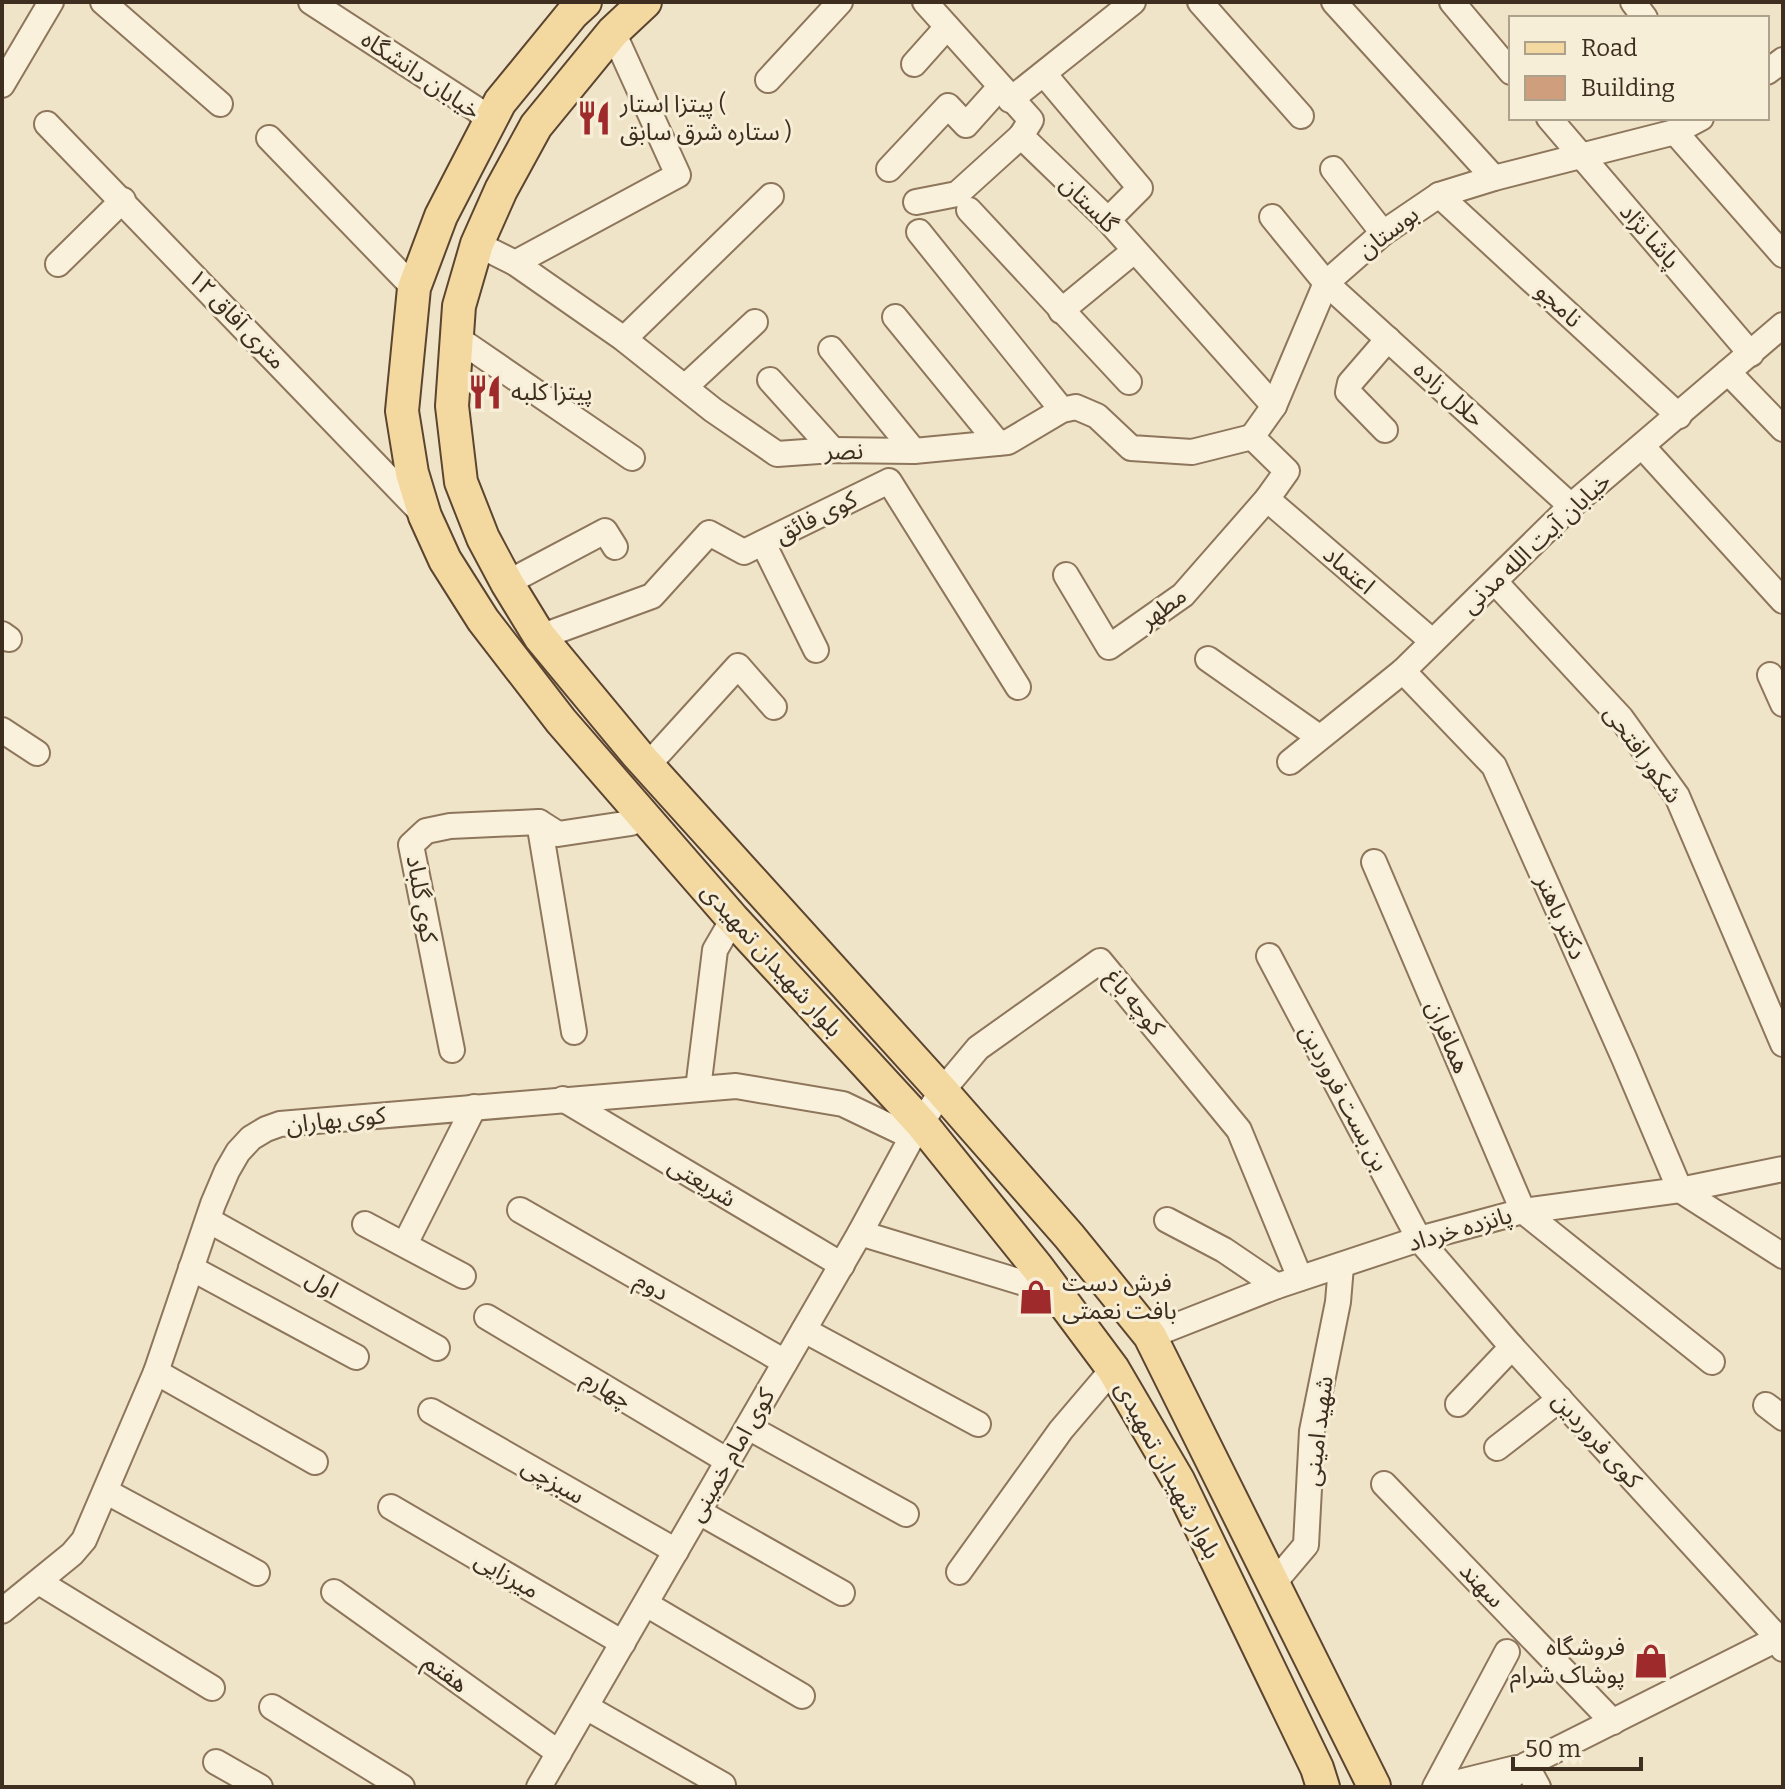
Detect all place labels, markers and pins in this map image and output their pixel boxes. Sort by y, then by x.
place label: پیتزا استار ( ستاره شرق سابق ) [619,90,792,147]
restaurant icon: پیتزا استار ( ستاره شرق سابق ) [575,99,613,137]
restaurant icon: پیتزا کلبه [466,373,504,411]
place label: پیتزا کلبه [511,378,592,407]
place label: فرش دست بافت نعمتی [1062,1269,1177,1325]
shop icon: فرش دست بافت نعمتی [1017,1278,1055,1316]
place label: فروشگاه پوشاک شرام [1510,1633,1625,1693]
shop icon: فروشگاه پوشاک شرام [1632,1642,1670,1680]

